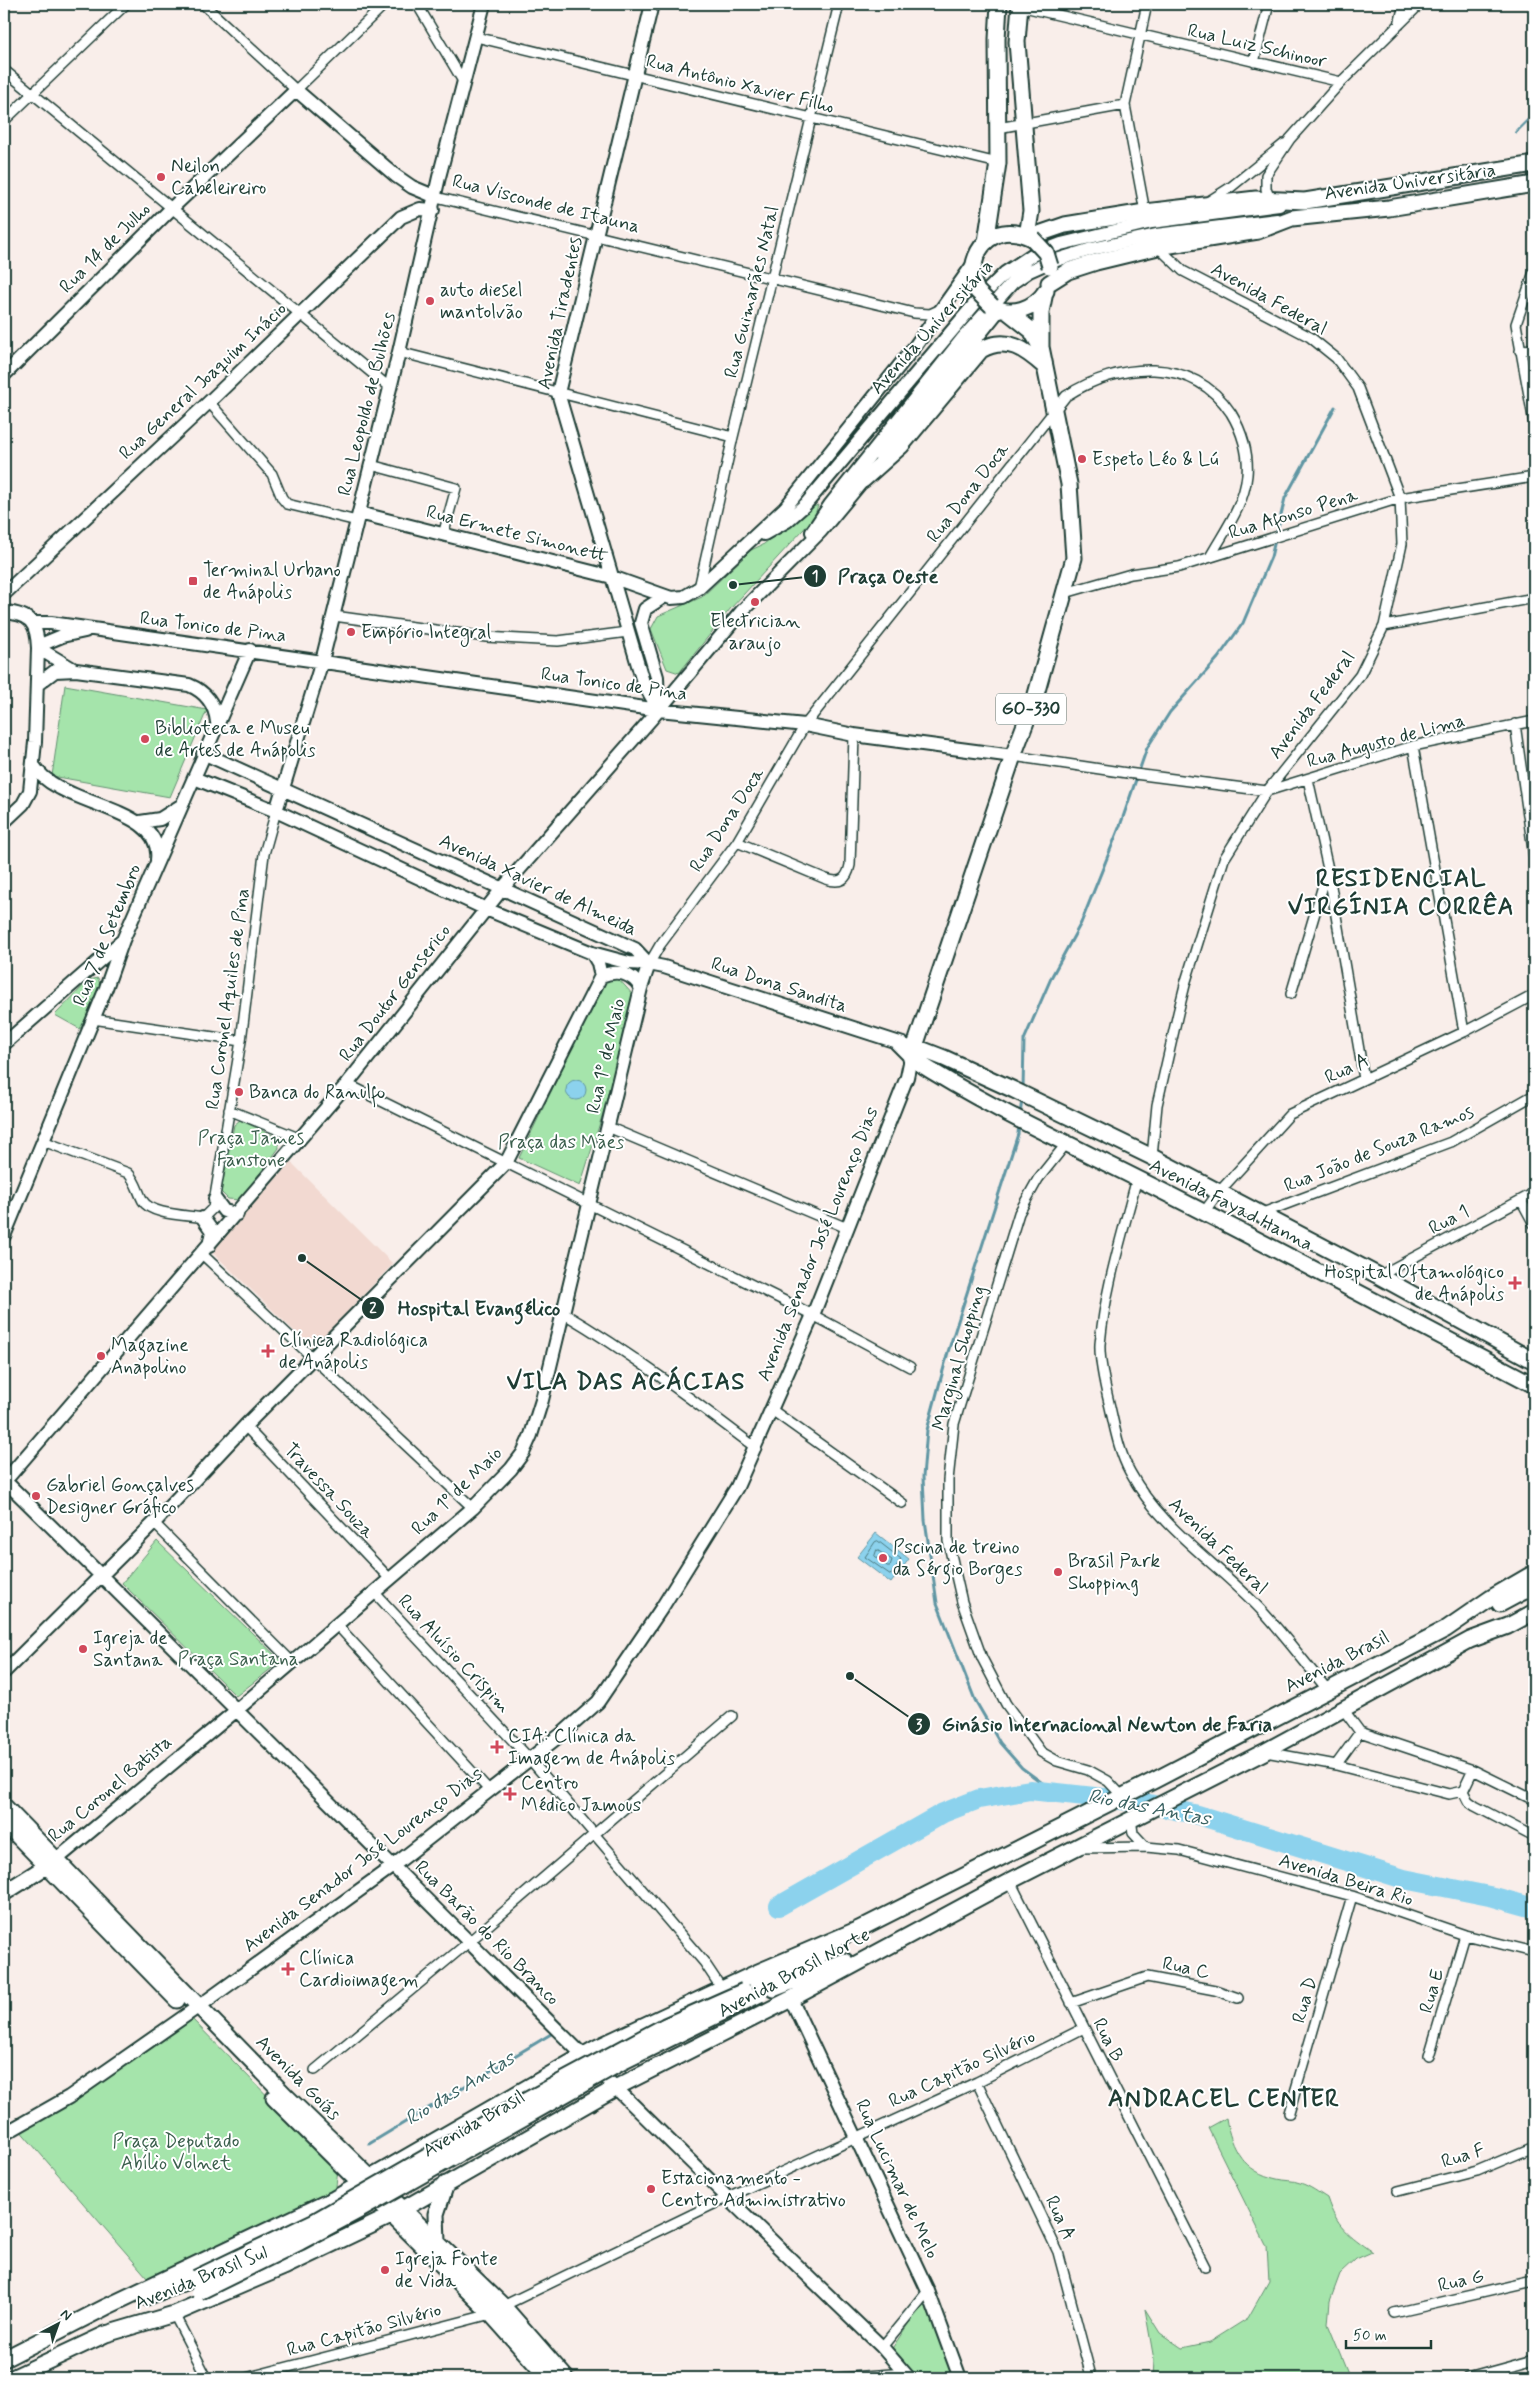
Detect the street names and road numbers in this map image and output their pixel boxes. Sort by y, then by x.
street label: Rua Luiz Schinoor [1185,18,1329,74]
street label: Rua Antônio Xavier Filho [643,49,837,120]
street label: Avenida Universitária [1323,158,1497,206]
street label: Rua Visconde de Itauna [450,169,642,239]
street label: Rua 14 de Julho [54,197,156,299]
street label: Rua Guimarães Natal [719,203,785,381]
street label: Avenida Tiradentes [532,234,588,392]
street label: Avenida Universitária [865,254,999,400]
street label: Avenida Federal [1206,257,1332,341]
street label: Rua General Joaquim Inácio [114,297,292,465]
street label: Rua Leopoldo de Bulhões [332,309,402,498]
street label: Rua Dona Doca [921,438,1015,548]
street label: Rua Afonso Pena [1225,482,1362,548]
street label: Rua Ermete Simonett [423,499,611,569]
street label: Rua Tonico de Pina [138,606,288,648]
street label: Avenida Federal [1263,646,1361,764]
street label: Rua Tonico de Pina [539,661,689,707]
road number: GO-330 [996,694,1066,724]
street label: Rua Augusto de Lima [1304,708,1468,775]
street label: Rua Dona Doca [684,762,771,877]
street label: Avenida Xavier de Almeida [435,828,641,942]
street label: Rua 7 de Setembro [67,860,147,1010]
street label: Rua Coronel Aquiles de Pina [200,887,256,1111]
street label: Rua Doutor Genserico [333,919,457,1067]
street label: Rua Dona Sandita [708,951,850,1019]
street label: Rua 1º de Maio [581,996,631,1116]
street label: Rua A [1321,1048,1373,1090]
street label: Rua João de Souza Ramos [1280,1099,1478,1199]
street label: Avenida Senador José Lourenço Dias [751,1103,885,1385]
street label: Avenida Fayad Hanna [1145,1153,1317,1257]
street label: Rua 1 [1424,1199,1474,1241]
street label: Marginal Shopping [926,1283,994,1434]
street label: Travessa Souza [278,1438,380,1545]
street label: Rua 1º de Maio [406,1441,508,1541]
street label: Avenida Federal [1163,1492,1273,1600]
street label: Rua Aluísio Crispim [392,1589,516,1719]
street label: Avenida Brasil [1281,1625,1393,1699]
street label: Rua Coronel Batista [43,1730,177,1848]
street label: Avenida Senador José Lourenço Dias [238,1762,488,1958]
street label: Avenida Beira Rio [1276,1848,1416,1912]
street label: Rua Barão do Rio Branco [409,1855,565,2011]
street label: Avenida Brasil Norte [714,1922,874,2024]
street label: Rua C [1160,1951,1212,1985]
street label: Rua E [1414,1966,1450,2016]
street label: Rua D [1286,1974,1324,2026]
street label: Rua B [1086,2014,1130,2066]
street label: Rua Capitão Silvério [885,2024,1039,2114]
street label: Avenida Goiás [250,2030,347,2127]
street label: Avenida Brasil [418,2085,530,2163]
street label: Rua Lucimar de Melo [849,2095,945,2263]
street label: Rua F [1438,2138,1488,2174]
street label: Rua A [1039,2192,1081,2244]
street label: Avenida Brasil Sul [131,2240,271,2316]
street label: Rua G [1435,2264,1487,2298]
street label: Rua Capitão Silvério [284,2297,444,2363]

